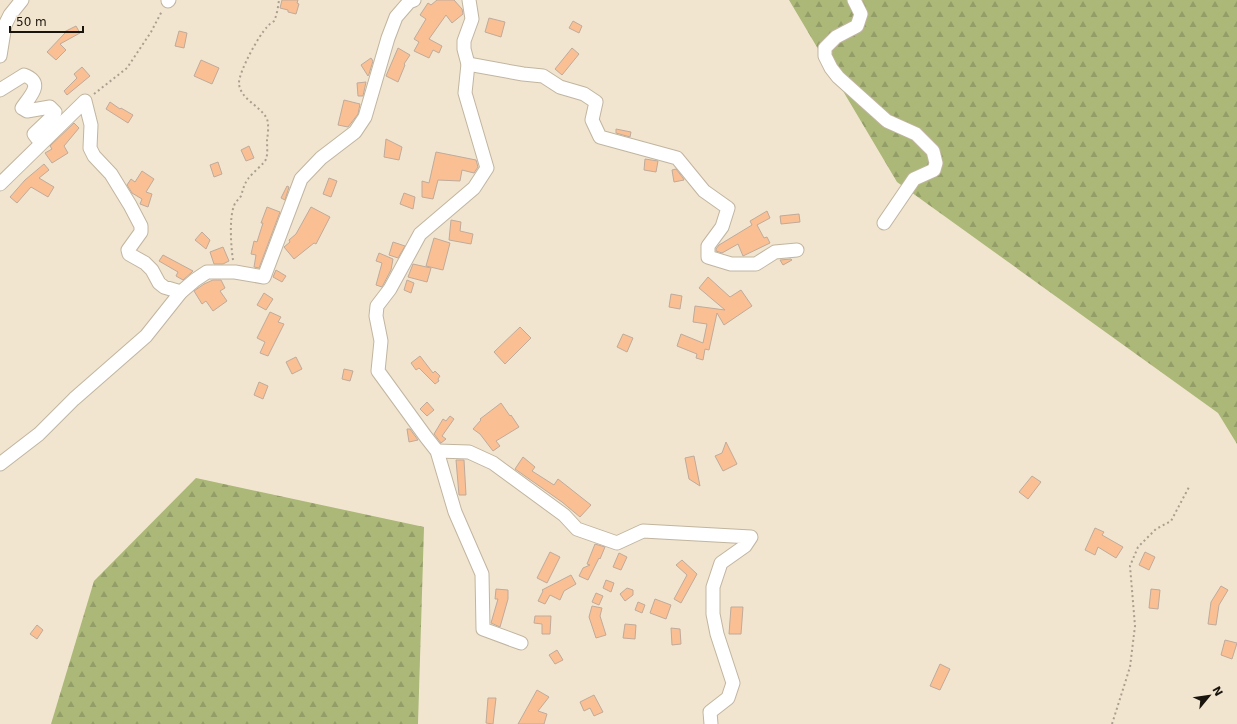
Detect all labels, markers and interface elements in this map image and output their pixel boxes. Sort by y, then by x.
scale bar [10,8,83,34]
text: 50 m [16,15,47,29]
north arrow [1189,676,1229,716]
text: N [1209,684,1225,699]

